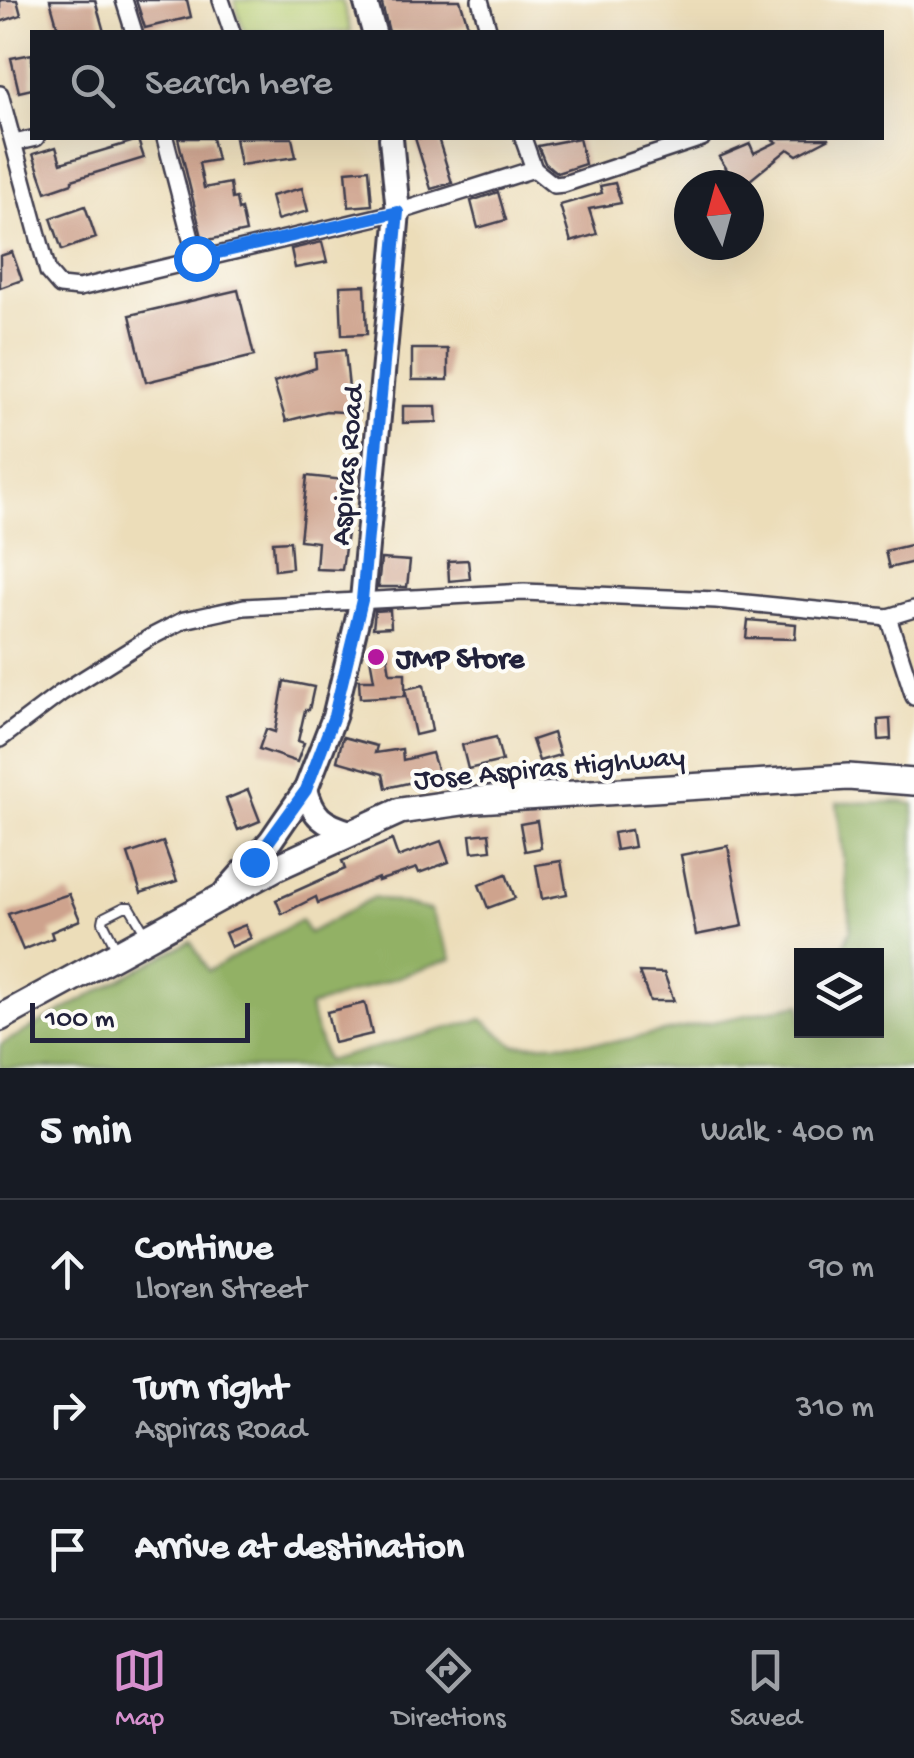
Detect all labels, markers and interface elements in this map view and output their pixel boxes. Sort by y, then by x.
search box [30,30,884,140]
icon: search [65,58,120,113]
text: Search here [145,63,332,107]
north arrow [674,170,764,260]
route start [174,236,220,282]
street label: Aspiras Road [325,381,374,547]
place label: JMP Store [395,644,526,679]
marker: JMP Store [365,646,387,668]
street label: Jose Aspiras Highway [412,741,687,800]
route end [232,840,278,886]
map controls [794,948,884,1038]
button: layers [794,948,884,1038]
scale bar [30,998,250,1042]
text: 100 m [45,1004,115,1037]
text: 5 min [40,1109,131,1158]
text: Walk · 400 m [701,1114,874,1152]
text: Continue [135,1228,273,1272]
icon: ahead [40,1242,95,1297]
text: 90 m [810,1250,874,1288]
text: Lloren Street [135,1272,306,1310]
text: Turn right [135,1368,287,1412]
icon: right [40,1382,95,1437]
text: 310 m [796,1390,874,1428]
text: Aspiras Road [135,1412,307,1450]
icon: arrive [40,1522,95,1577]
text: Arrive at destination [135,1527,464,1571]
tab: Map [112,1643,167,1736]
tab: Directions [392,1643,506,1736]
tab: Saved [730,1643,802,1736]

